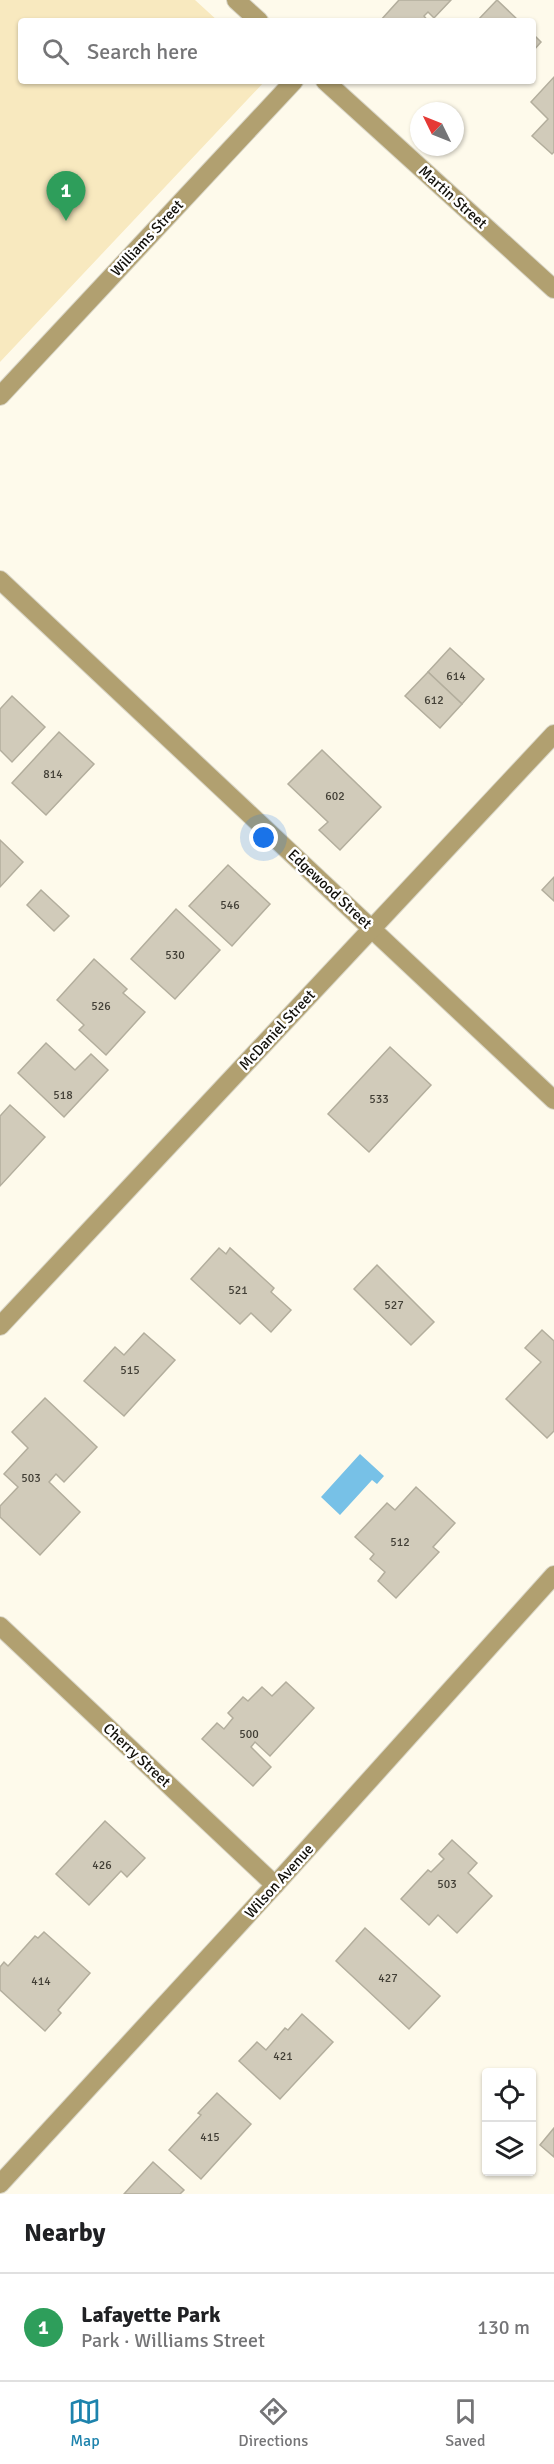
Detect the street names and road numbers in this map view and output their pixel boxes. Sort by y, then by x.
street label: Martin Street [415,162,491,232]
street label: Williams Street [107,196,187,280]
street label: Edgewood Street [284,846,376,932]
street label: McDaniel Street [235,986,319,1074]
street label: Cherry Street [100,1719,174,1791]
street label: Wilson Avenue [241,1840,317,1922]

